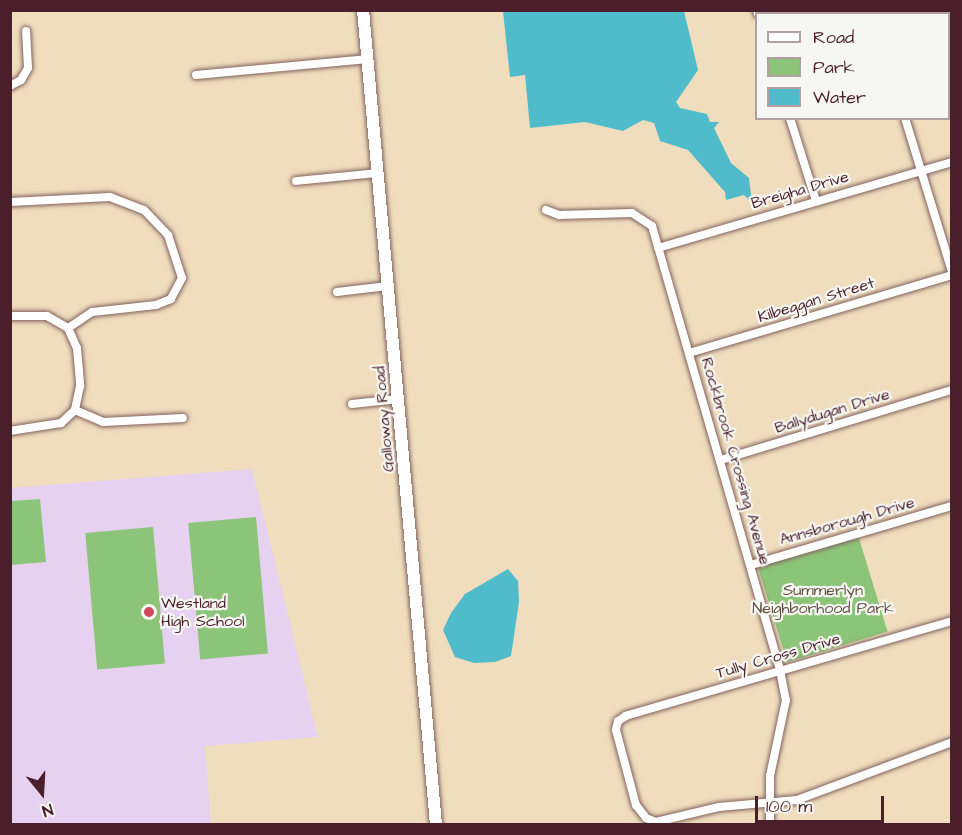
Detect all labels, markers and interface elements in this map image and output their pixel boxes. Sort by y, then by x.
legend [755,12,950,120]
text: Road [813,25,854,50]
text: Park [813,55,855,80]
text: Water [813,85,866,110]
street label: Breigha Drive [749,167,851,213]
street label: Kilbeggan Street [755,273,877,327]
street label: Rockbrook Crossing Avenue [697,355,775,567]
street label: Galloway Road [370,365,398,473]
street label: Ballydugan Drive [772,384,892,438]
street label: Annsborough Drive [777,493,917,549]
park label: Summerlyn Neighborhood Park [752,580,894,618]
place label: Westland High School [161,593,245,631]
marker: Westland High School [142,605,156,619]
street label: Tully Cross Drive [714,629,842,683]
north arrow [12,763,72,823]
scale bar [758,784,887,822]
text: 100 m [766,794,812,819]
text: N [39,798,56,822]

